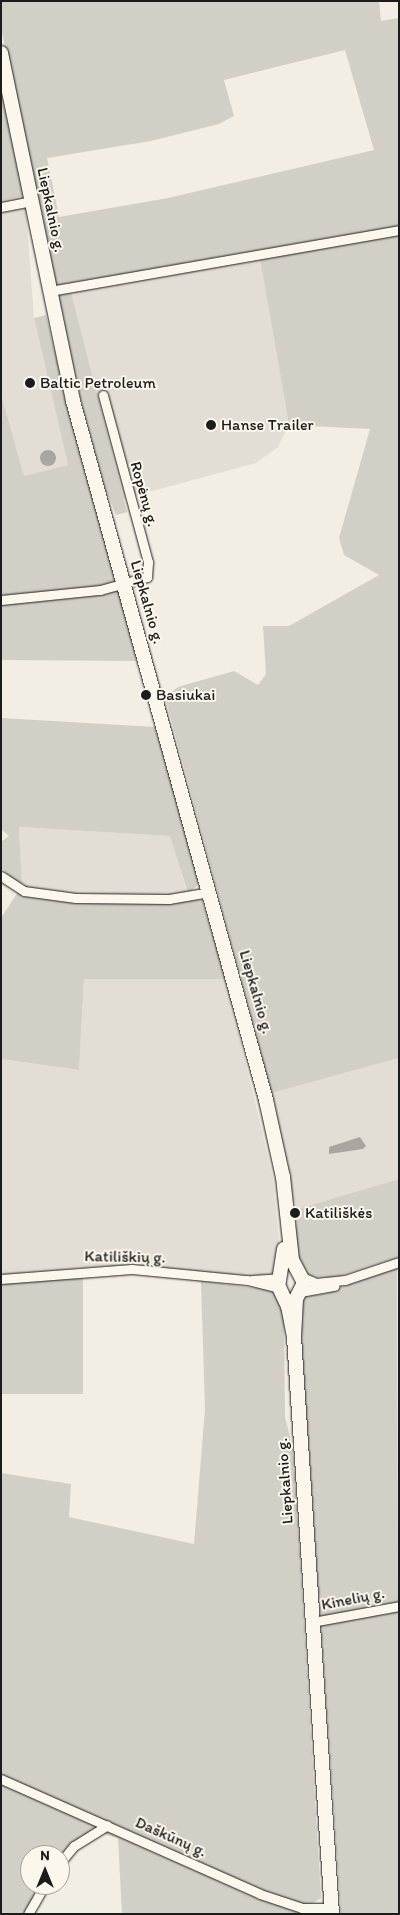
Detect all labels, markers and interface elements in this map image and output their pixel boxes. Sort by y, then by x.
street label: Liepkalnio g. [33,166,69,254]
place label: Baltic Petroleum [40,373,155,393]
marker: Baltic Petroleum [24,377,36,389]
place label: Hanse Trailer [221,415,313,435]
marker: Hanse Trailer [205,419,217,431]
street label: Ropėnų g. [126,459,162,529]
street label: Liepkalnio g. [126,558,168,646]
place label: Basiukai [156,685,215,705]
marker: Basiukai [140,689,152,701]
street label: Liepkalnio g. [235,948,277,1036]
place label: Katiliškės [305,1203,372,1223]
marker: Katiliškės [289,1207,301,1219]
street label: Katiliškių g. [84,1247,166,1267]
street label: Liepkalnio g. [272,1437,298,1525]
street label: Kinelių g. [320,1583,386,1615]
street label: Daškūnų g. [132,1813,210,1861]
north arrow [20,1845,70,1895]
text: N [40,1847,50,1864]

